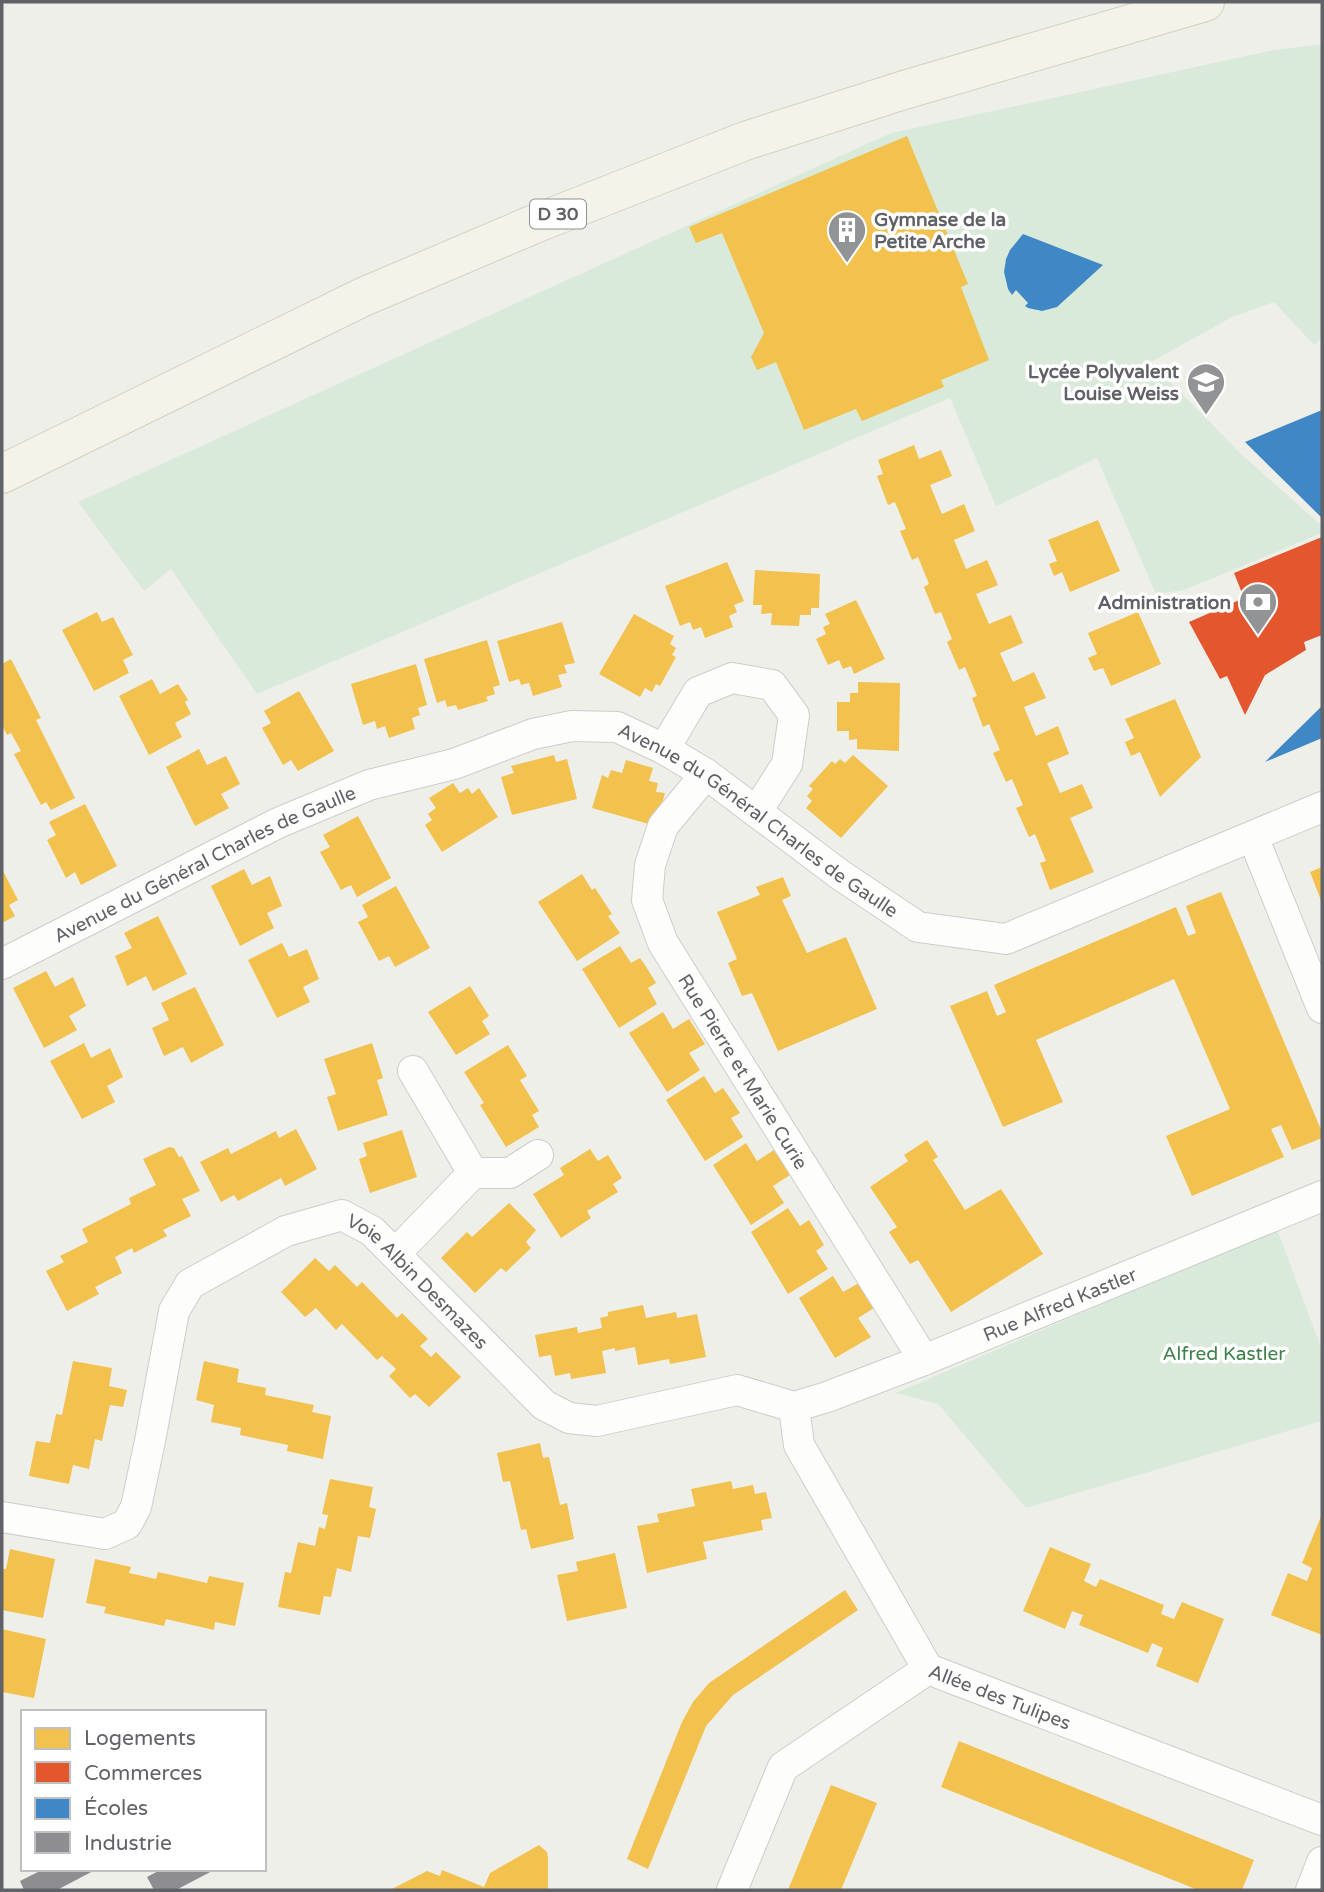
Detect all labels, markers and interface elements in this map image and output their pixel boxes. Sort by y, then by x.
road number: D 30 [530,200,586,229]
building icon: Gymnase de la Petite Arche [826,209,868,264]
place label: Gymnase de la Petite Arche [874,209,1006,253]
place label: Lycée Polyvalent Louise Weiss [1028,361,1180,405]
school or university icon: Lycée Polyvalent Louise Weiss [1185,361,1227,416]
bank icon: Administration [1237,581,1279,636]
place label: Administration [1097,592,1231,614]
street label: Avenue du Général Charles de Gaulle [614,719,902,923]
street label: Avenue du Général Charles de Gaulle [50,782,359,948]
street label: Rue Pierre et Marie Curie [673,970,812,1174]
street label: Voie Albin Desmazes [343,1210,492,1354]
street label: Rue Alfred Kastler [980,1263,1141,1346]
park label: Alfred Kastler [1162,1343,1286,1365]
street label: Allée des Tulipes [925,1660,1074,1735]
legend [21,1710,266,1871]
text: Logements [84,1726,196,1751]
text: Commerces [84,1761,202,1786]
text: Écoles [84,1796,148,1821]
text: Industrie [84,1831,172,1856]

